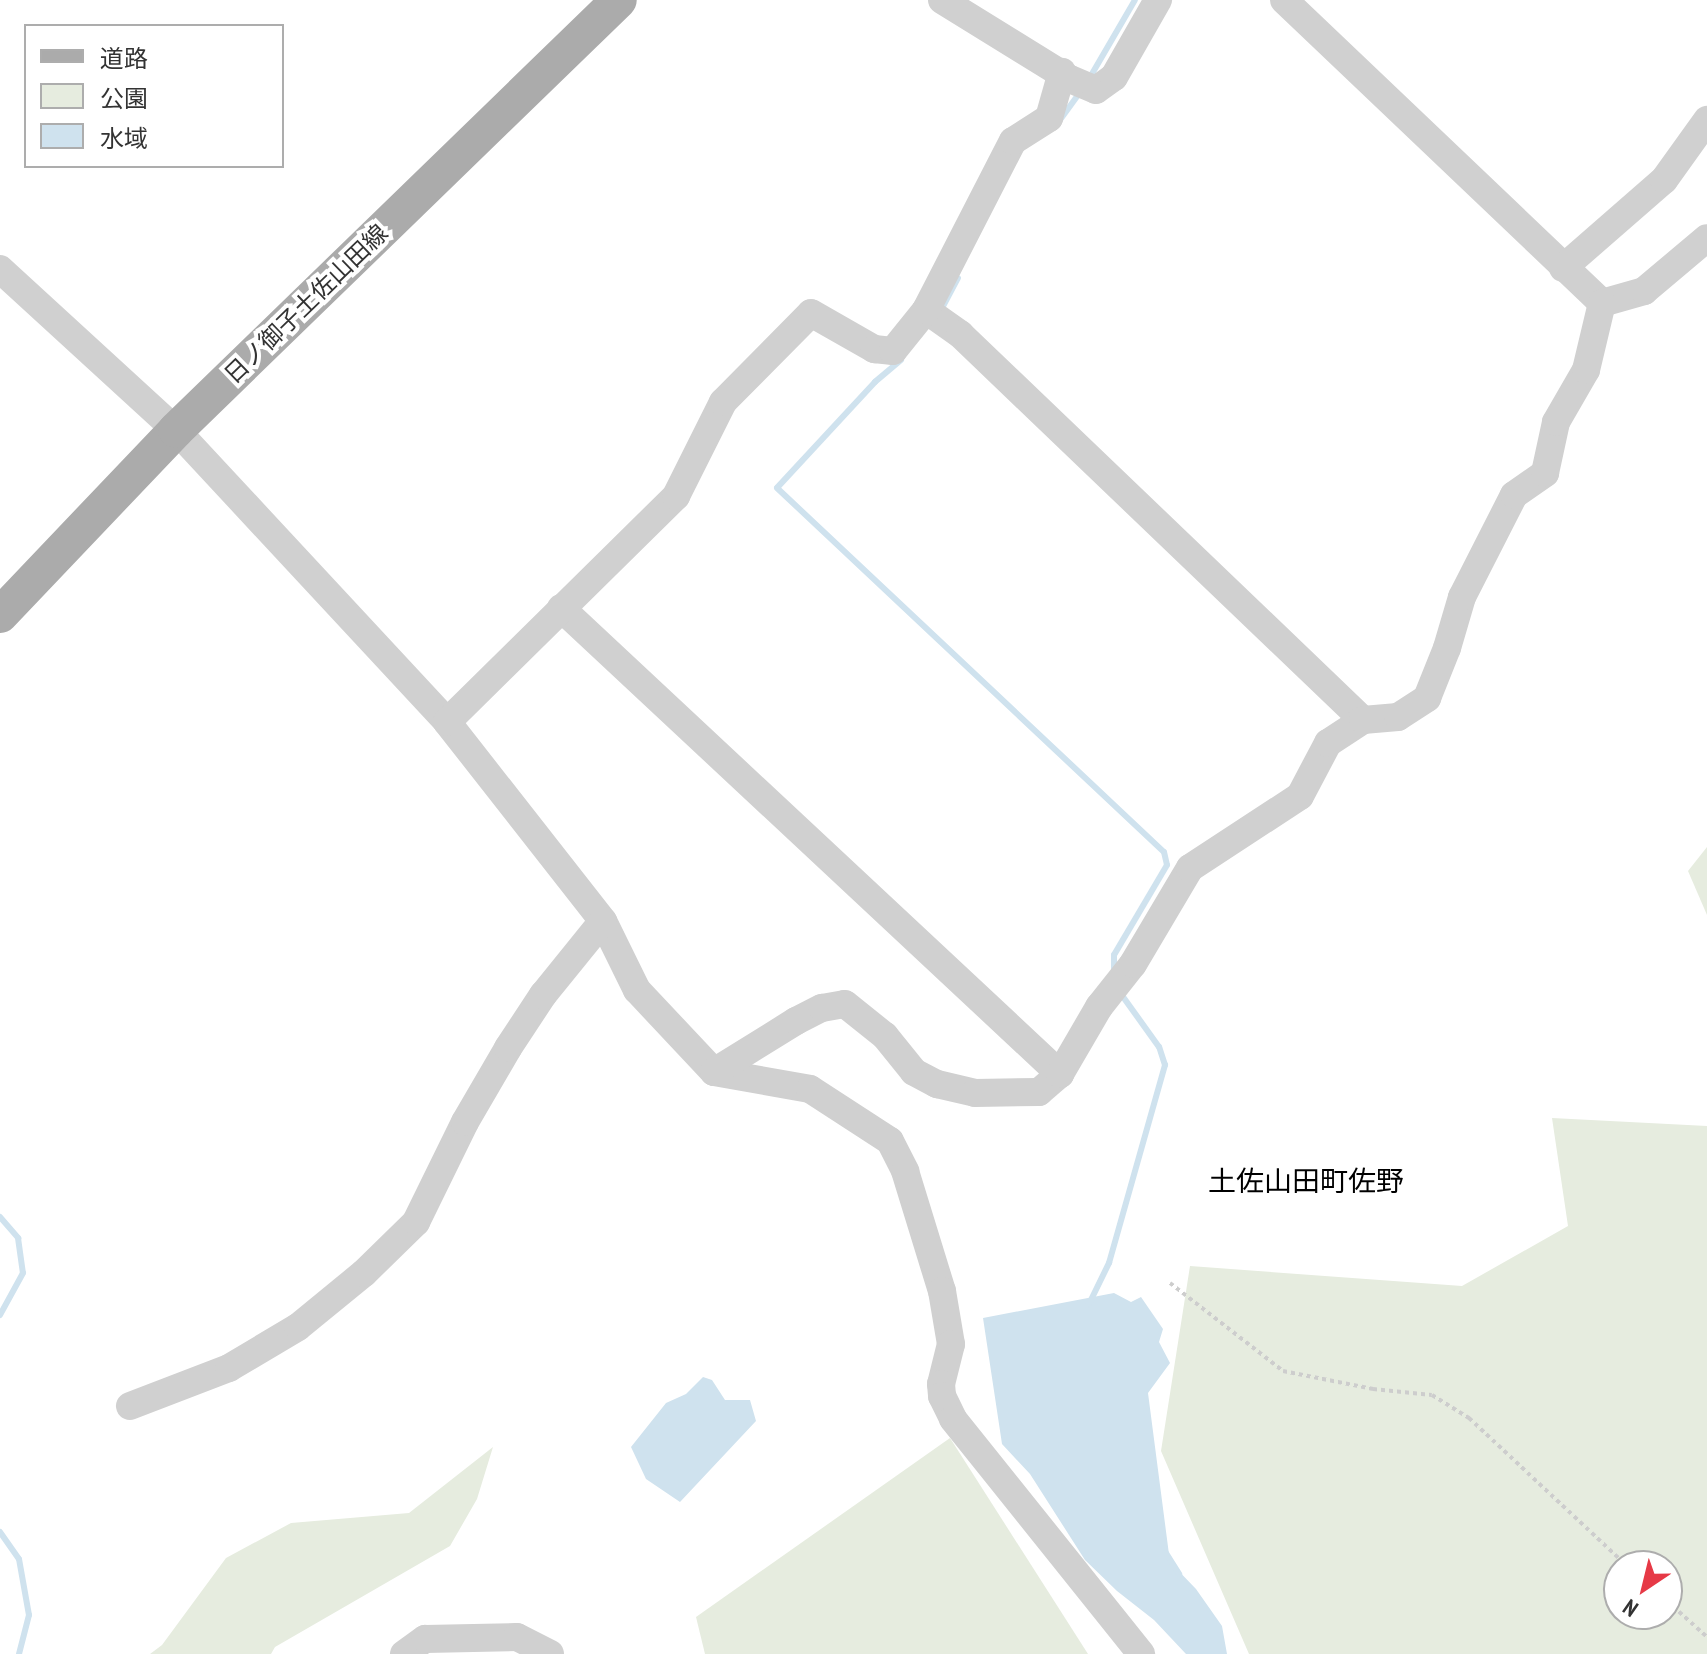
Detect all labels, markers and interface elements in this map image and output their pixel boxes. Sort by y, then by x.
legend [24,24,284,168]
text: 道路 [100,43,148,74]
text: 公園 [100,83,148,114]
text: 水域 [100,123,148,154]
street label: 日ノ御子土佐山田線 [218,219,394,389]
district label: 土佐山田町佐野 [1208,1164,1404,1198]
north arrow [1603,1550,1683,1630]
text: N [1617,1593,1643,1623]

